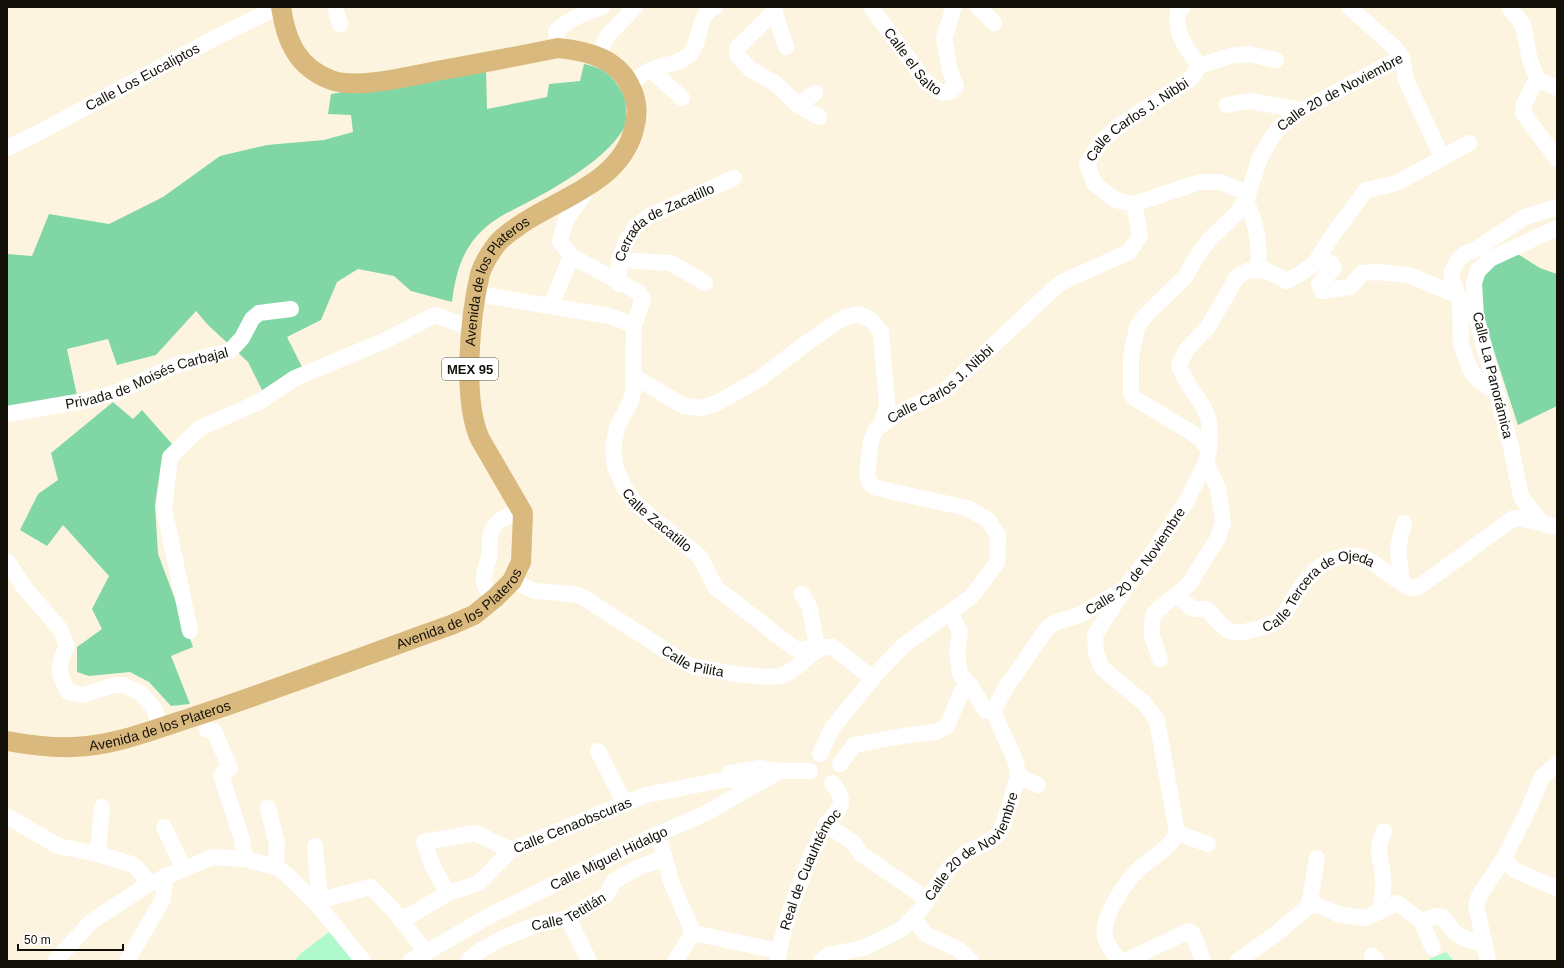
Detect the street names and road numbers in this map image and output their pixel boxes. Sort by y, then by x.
street label: Calle el Salto [881,25,945,99]
street label: Calle Los Eucaliptos [83,40,202,114]
street label: Calle 20 de Noviembre [1274,50,1406,134]
street label: Calle Carlos J. Nibbi [1082,75,1191,164]
street label: Cerrada de Zacatillo [611,180,717,264]
street label: Avenida de los Plateros [462,213,532,347]
street label: Calle La Panorámica [1470,310,1517,440]
street label: Calle Carlos J. Nibbi [884,341,997,426]
street label: Privada de Moisés Carbajal [64,344,230,412]
road number: MEX 95 [442,358,498,380]
street label: Calle Zacatillo [619,485,695,555]
street label: Calle 20 de Noviembre [1082,504,1188,618]
street label: Calle Tercera de Ojeda [1260,548,1378,635]
street label: Avenida de los Plateros [394,566,525,652]
street label: Calle Pilita [659,642,725,680]
street label: Avenida de los Plateros [88,697,233,754]
street label: Calle 20 de Noviembre [921,790,1021,904]
street label: Calle Cenaobscuras [511,794,634,856]
street label: Real de Cuauhtémoc [777,805,844,932]
street label: Calle Miguel Hidalgo [547,823,670,893]
street label: Calle Tetitlán [530,889,609,934]

